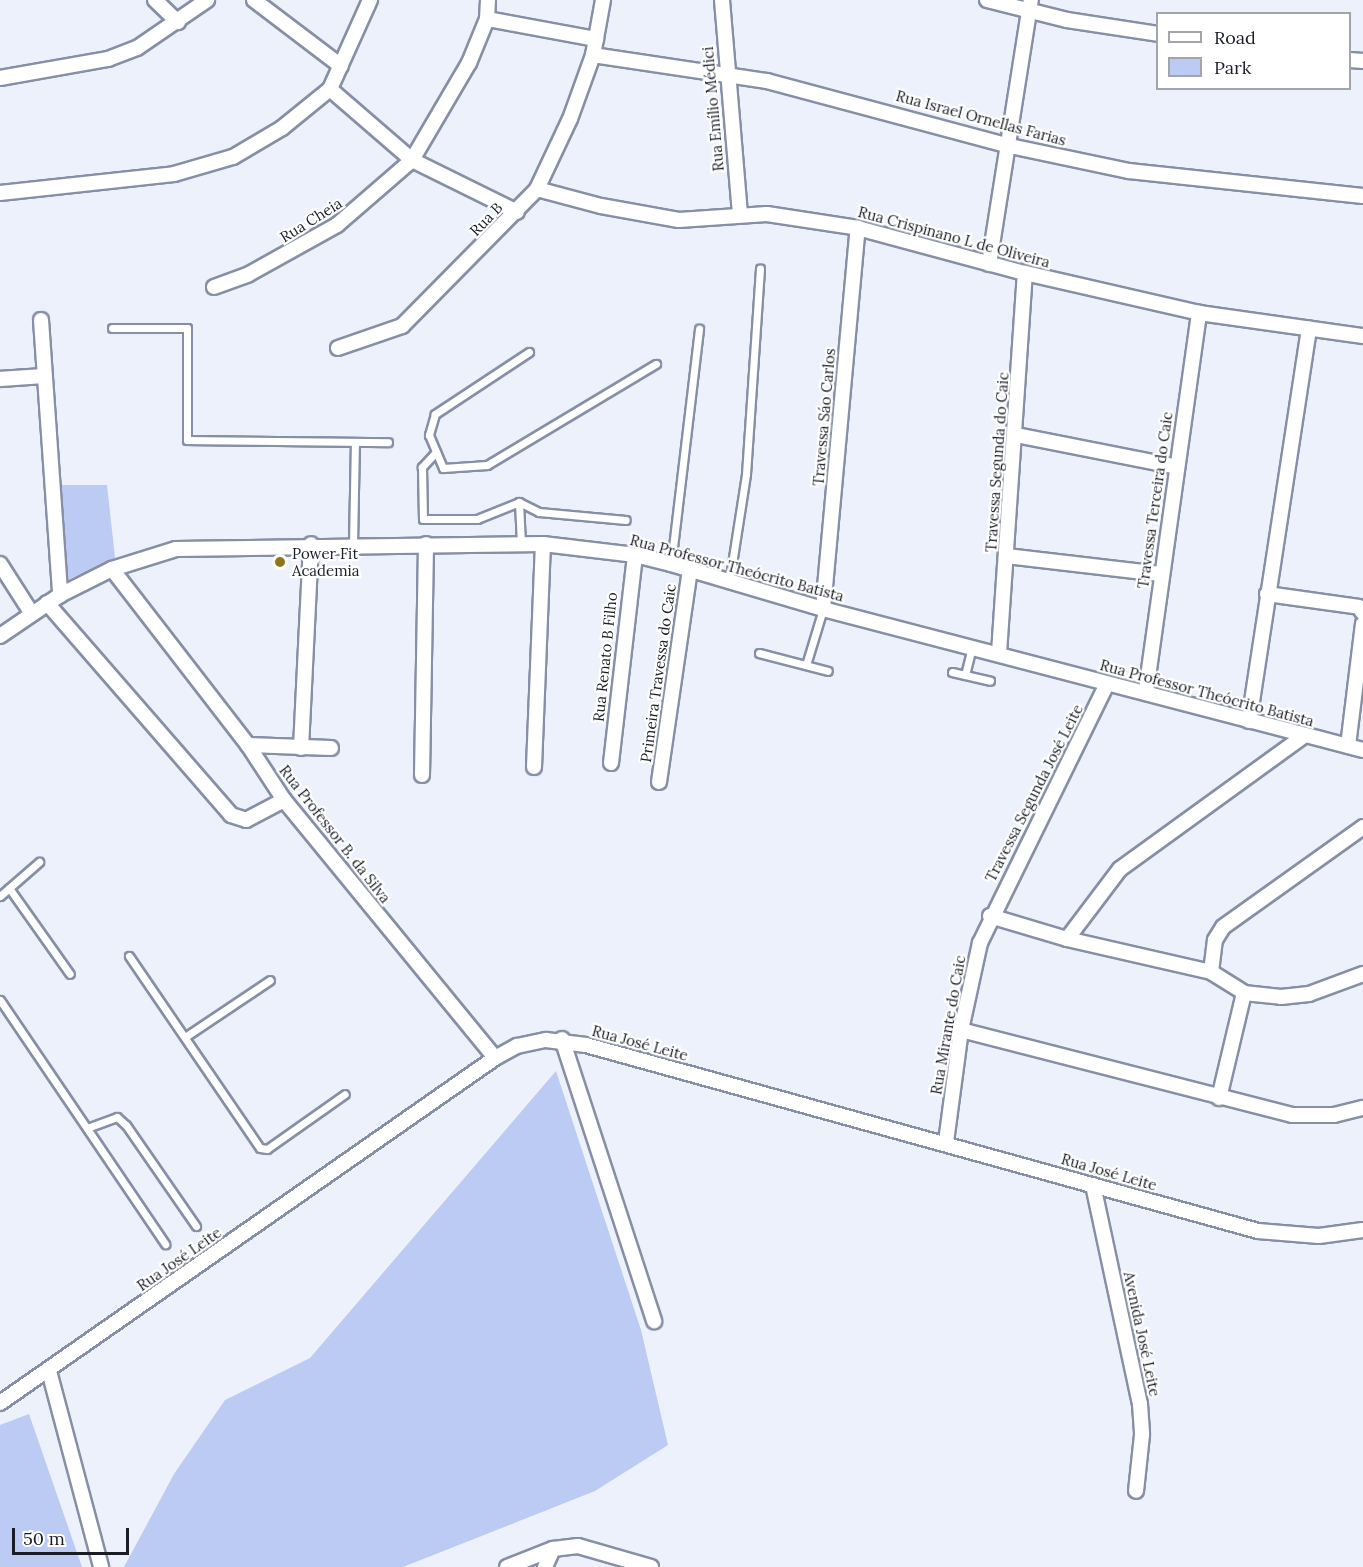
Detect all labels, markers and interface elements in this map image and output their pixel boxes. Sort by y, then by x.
legend [1156,12,1351,90]
text: Road [1214,26,1256,49]
street label: Rua Emílio Médici [699,46,727,172]
text: Park [1214,56,1251,79]
street label: Rua Israel Ornellas Farias [894,87,1068,149]
street label: Rua Cheia [277,194,345,246]
street label: Rua B [466,199,506,239]
street label: Rua Crispinano L de Oliveira [856,203,1052,271]
street label: Travessa Sáo Carlos [809,348,839,486]
street label: Travessa Segunda do Caic [982,371,1012,553]
street label: Travessa Terceira do Caic [1134,410,1176,590]
street label: Rua Professor Theócrito Batista [628,531,846,605]
place label: Power Fit Academia [292,544,360,579]
marker: Power Fit Academia [273,555,287,569]
street label: Primeira Travessa do Caic [637,582,679,764]
street label: Rua Renato B Filho [589,591,621,723]
street label: Rua Professor Theócrito Batista [1098,656,1316,730]
street label: Travessa Segunda José Leite [981,701,1087,885]
street label: Rua Professor B. da Silva [276,762,394,906]
street label: Rua Mirante do Caic [927,954,969,1096]
street label: Rua José Leite [590,1022,690,1064]
street label: Rua José Leite [1059,1150,1159,1194]
street label: Rua José Leite [133,1223,225,1295]
street label: Avenida José Leite [1120,1270,1164,1398]
scale bar [15,1516,132,1554]
text: 50 m [23,1527,65,1550]

